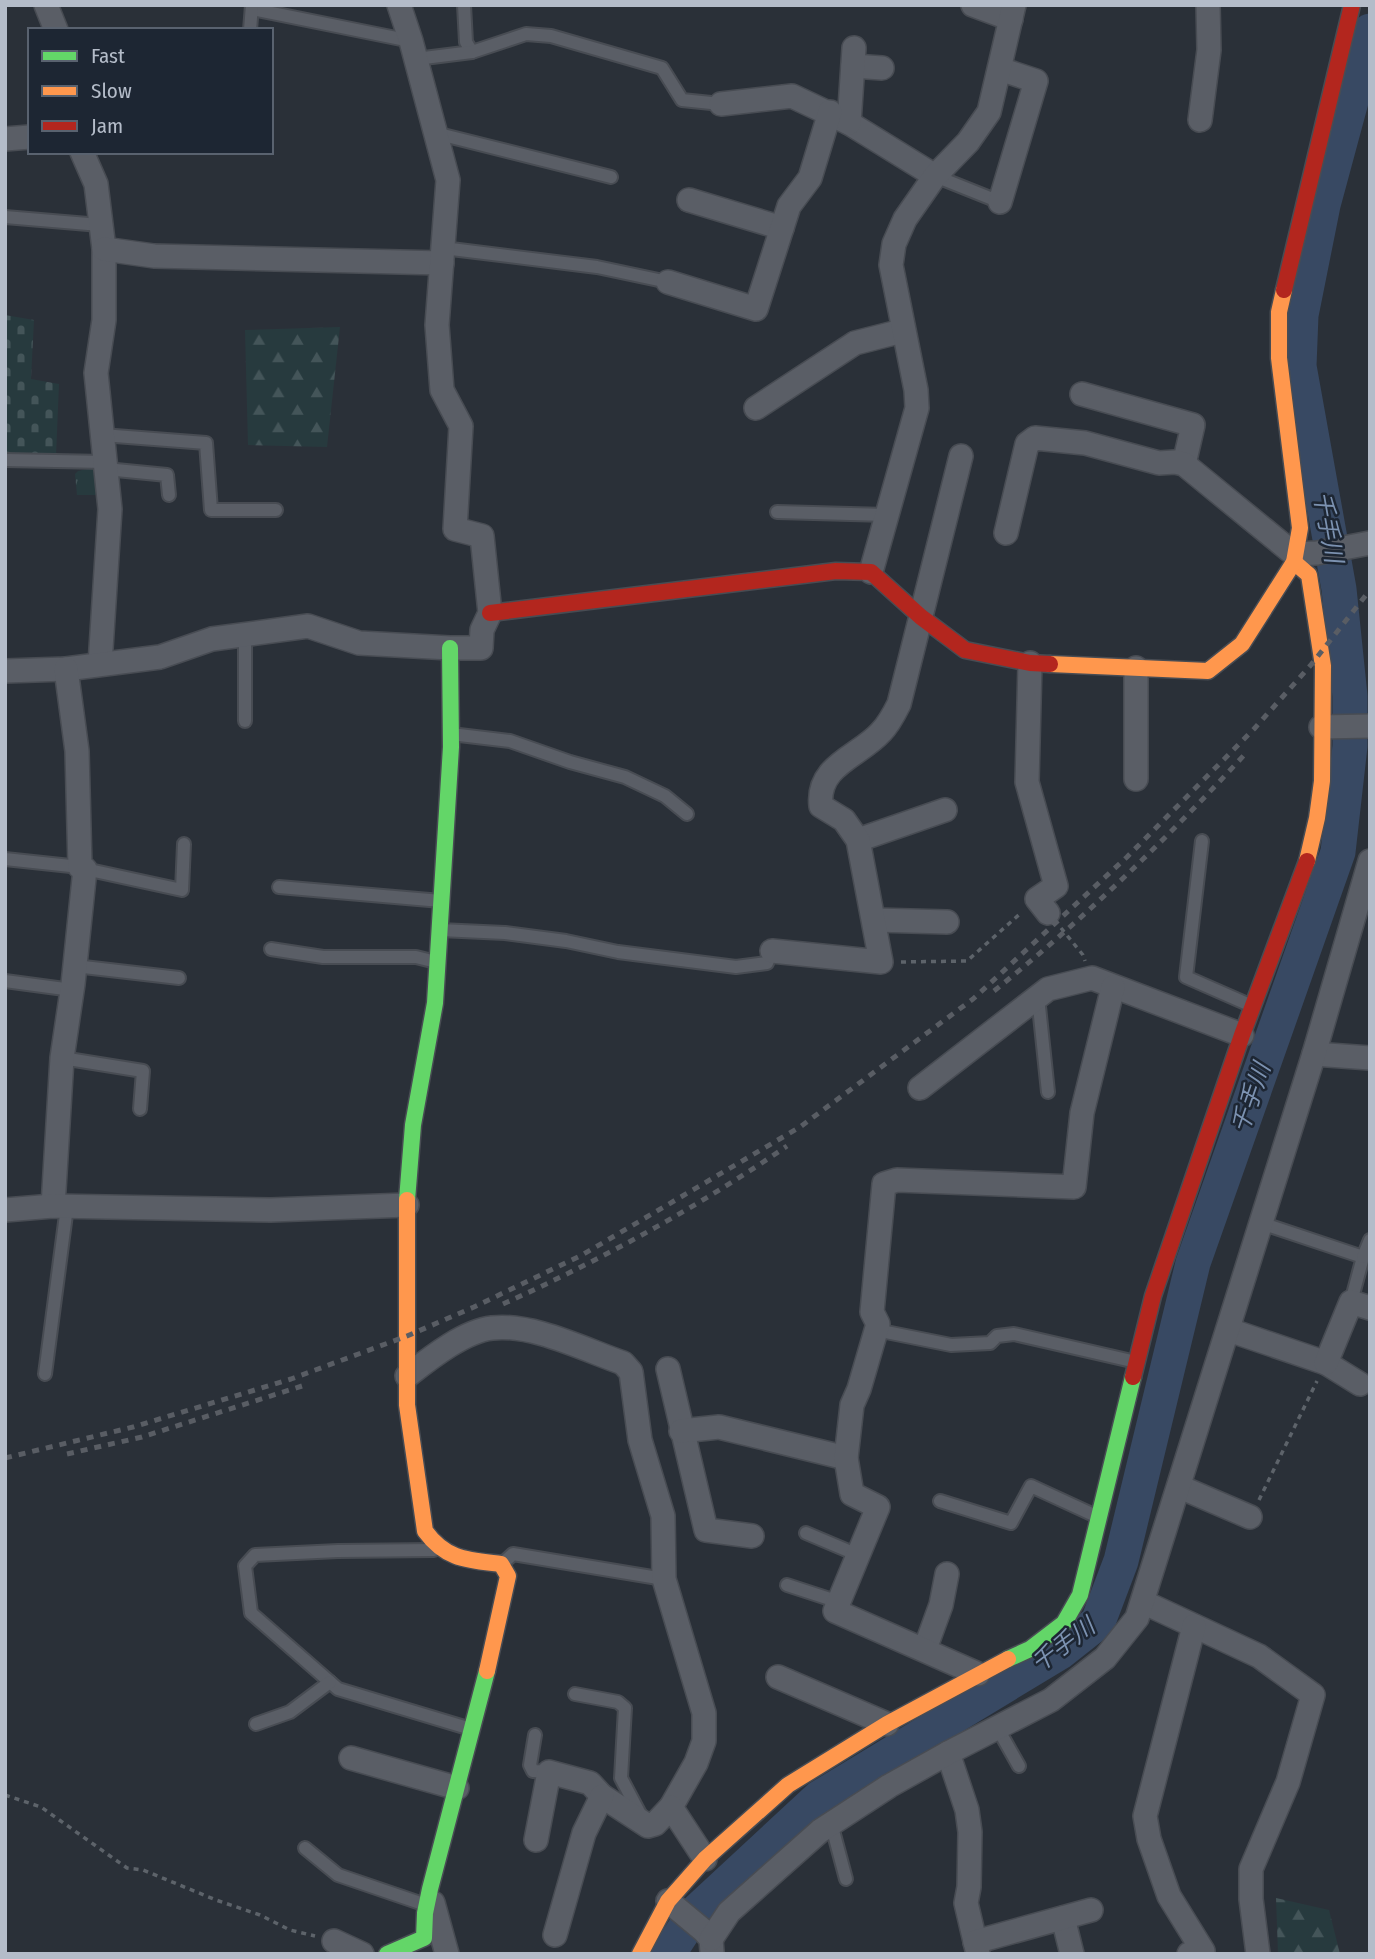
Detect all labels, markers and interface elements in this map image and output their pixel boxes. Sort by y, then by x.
legend [28,28,273,154]
text: Fast [91,43,125,69]
text: Slow [91,78,132,104]
text: Jam [91,113,123,139]
water label: 千手川 [1308,489,1349,568]
water label: 千手川 [1226,1057,1277,1137]
water label: 千手川 [1026,1610,1103,1678]

